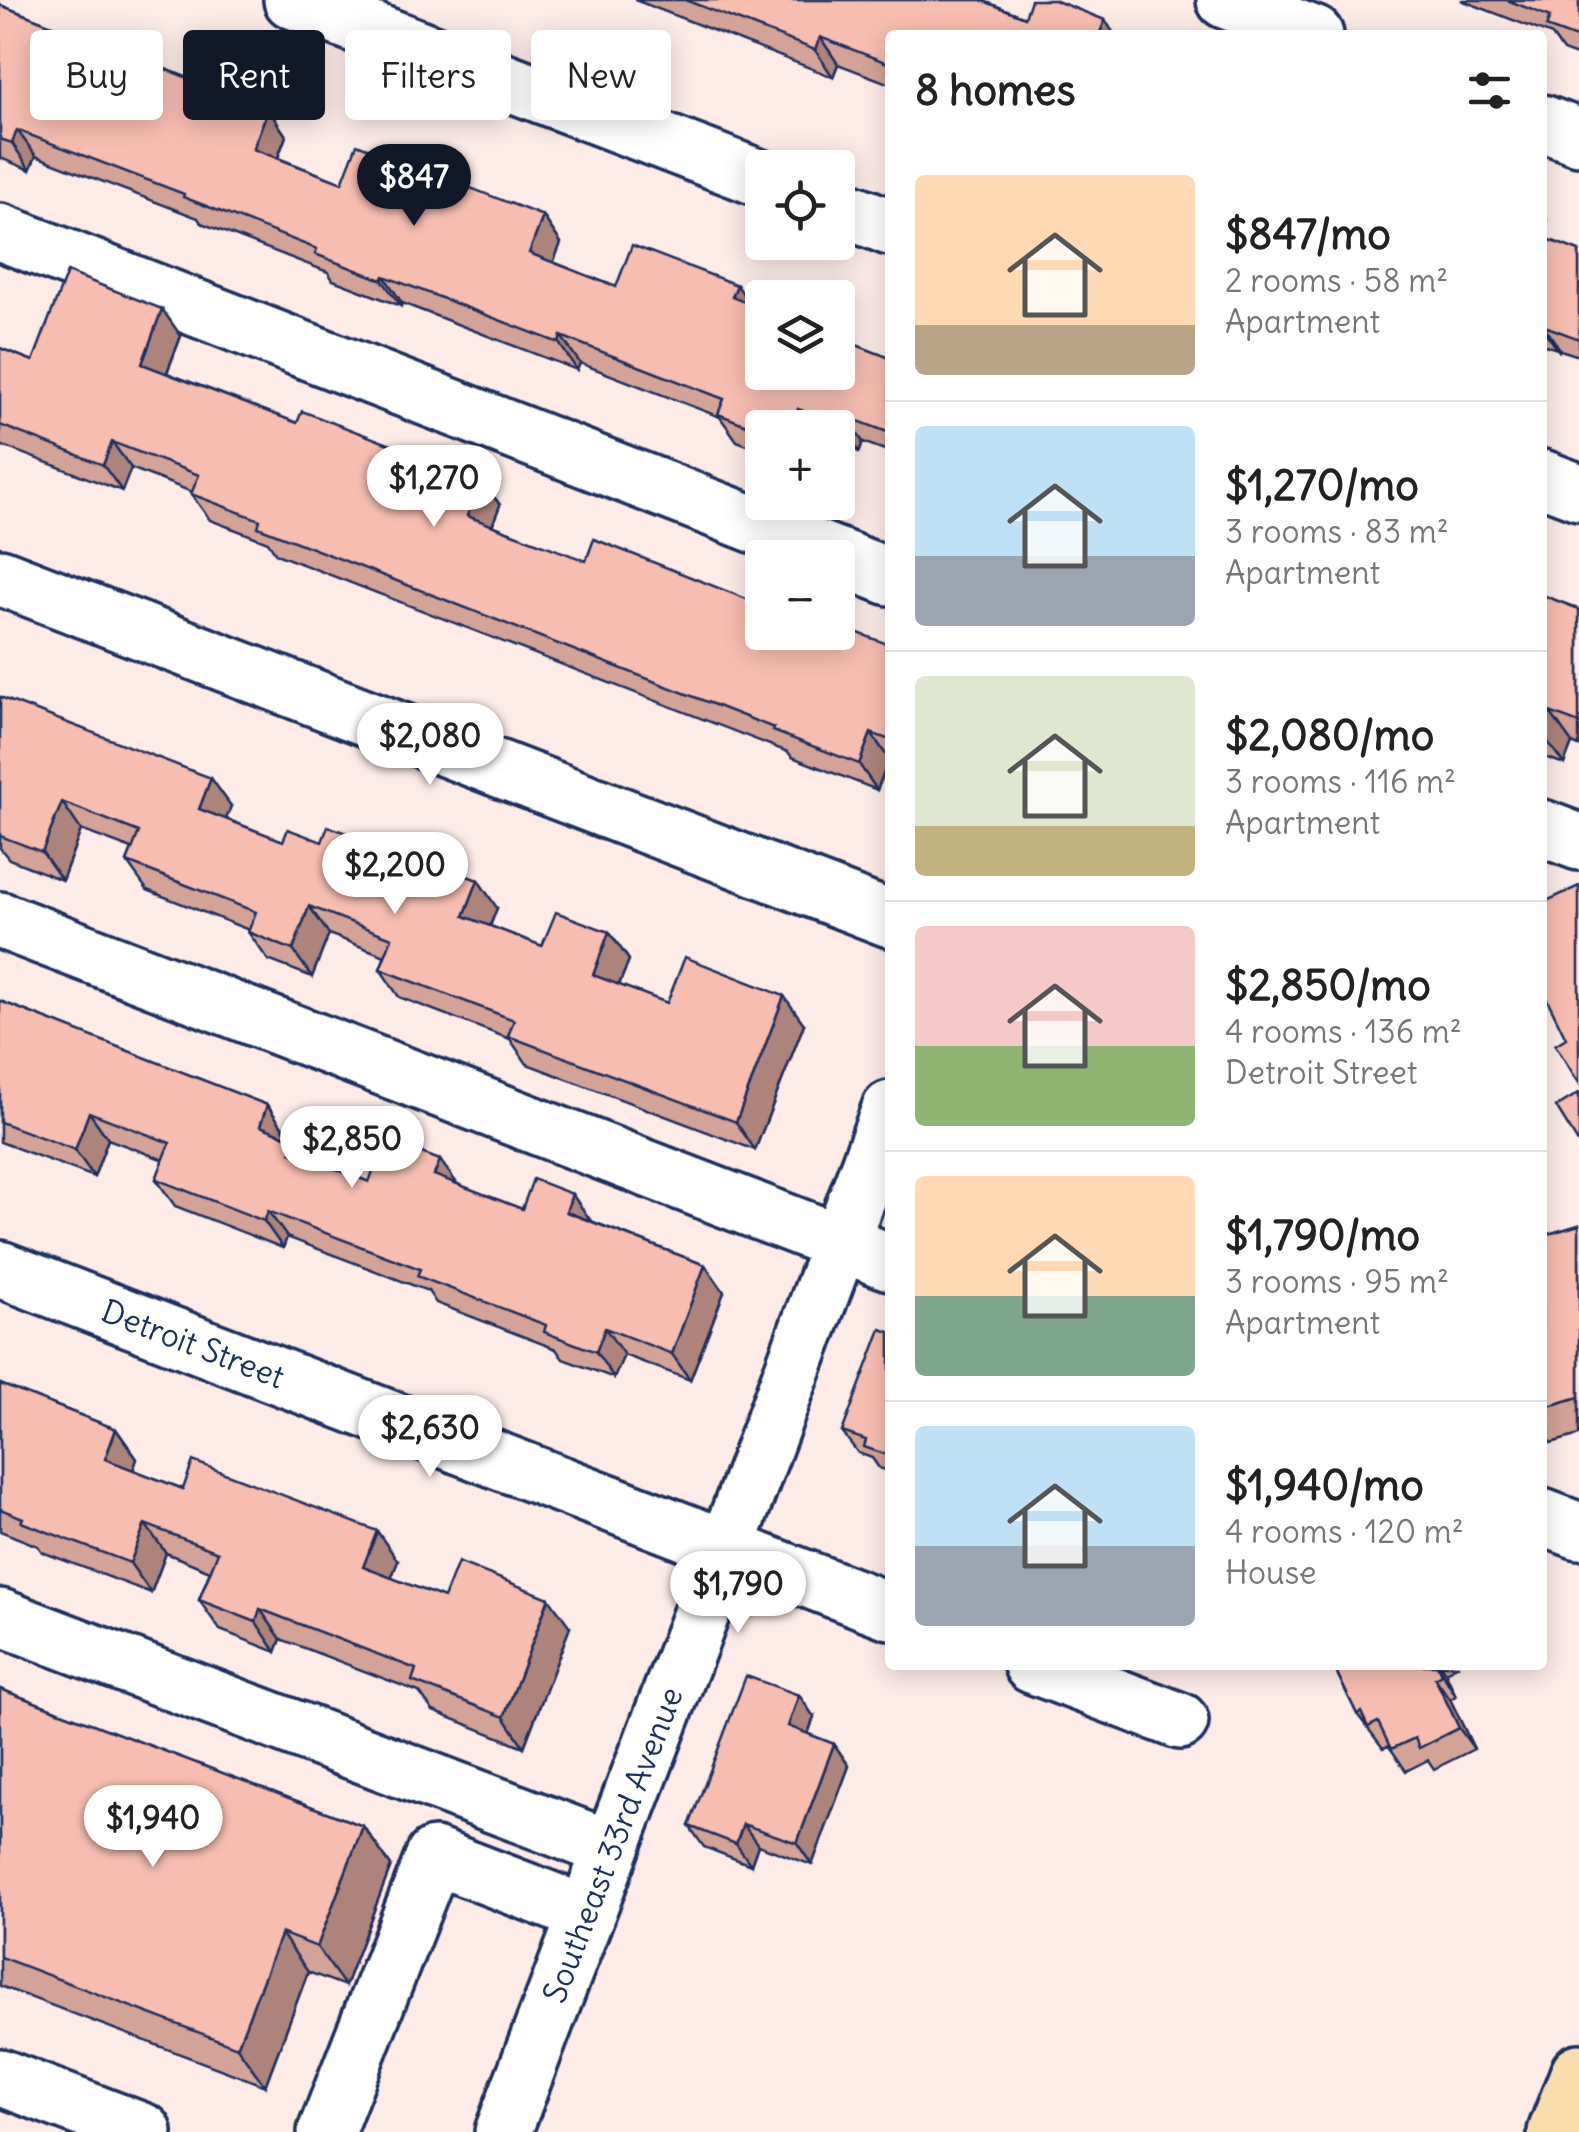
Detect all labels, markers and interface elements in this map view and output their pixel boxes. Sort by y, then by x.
chip: Buy [30,30,163,120]
chip: Rent [183,30,325,120]
chip: Filters [345,30,511,120]
chip: New [531,30,671,120]
icon: filters [1462,63,1517,118]
text: 8 homes [915,64,1076,116]
pin: $847 [355,144,473,229]
map controls [745,150,855,650]
button: locate [745,150,855,260]
text: $847 [379,156,449,197]
text: $847/mo [1225,208,1391,260]
icon: home [995,215,1115,335]
text: 2 rooms · 58 m² [1225,260,1448,301]
button: layers [745,280,855,390]
text: Apartment [1225,301,1380,342]
button: + [745,410,855,520]
pin: $1,270 [353,445,515,530]
text: $1,270 [389,457,479,498]
text: $1,270/mo [1225,459,1419,511]
icon: home [995,466,1115,586]
text: 3 rooms · 83 m² [1225,511,1449,552]
button: − [745,540,855,650]
text: Apartment [1225,552,1380,593]
pin: $2,080 [349,703,511,788]
text: $2,080/mo [1225,709,1434,761]
text: $2,080 [379,715,481,756]
icon: home [995,716,1115,836]
text: 3 rooms · 116 m² [1225,761,1456,802]
text: Apartment [1225,802,1380,843]
pin: $2,200 [314,832,476,917]
text: $2,200 [344,844,446,885]
text: $2,850/mo [1225,959,1431,1011]
icon: home [995,966,1115,1086]
text: 4 rooms · 136 m² [1225,1011,1462,1052]
text: Detroit Street [1225,1052,1417,1093]
pin: $2,850 [271,1106,433,1191]
text: $2,850 [302,1118,402,1159]
text: $1,790/mo [1225,1209,1420,1261]
icon: home [995,1216,1115,1336]
text: 3 rooms · 95 m² [1225,1261,1449,1302]
street label: Detroit Street [96,1290,291,1397]
text: Apartment [1225,1302,1380,1343]
pin: $2,630 [349,1395,511,1480]
text: $2,630 [380,1407,480,1448]
text: $1,940/mo [1225,1459,1424,1511]
icon: home [995,1466,1115,1586]
text: 4 rooms · 120 m² [1225,1511,1464,1552]
pin: $1,790 [657,1551,819,1636]
text: House [1225,1552,1316,1593]
text: $1,790 [692,1563,784,1604]
street label: Southeast 33rd Avenue [533,1681,692,2009]
pin: $1,940 [72,1785,234,1870]
text: $1,940 [106,1797,200,1838]

